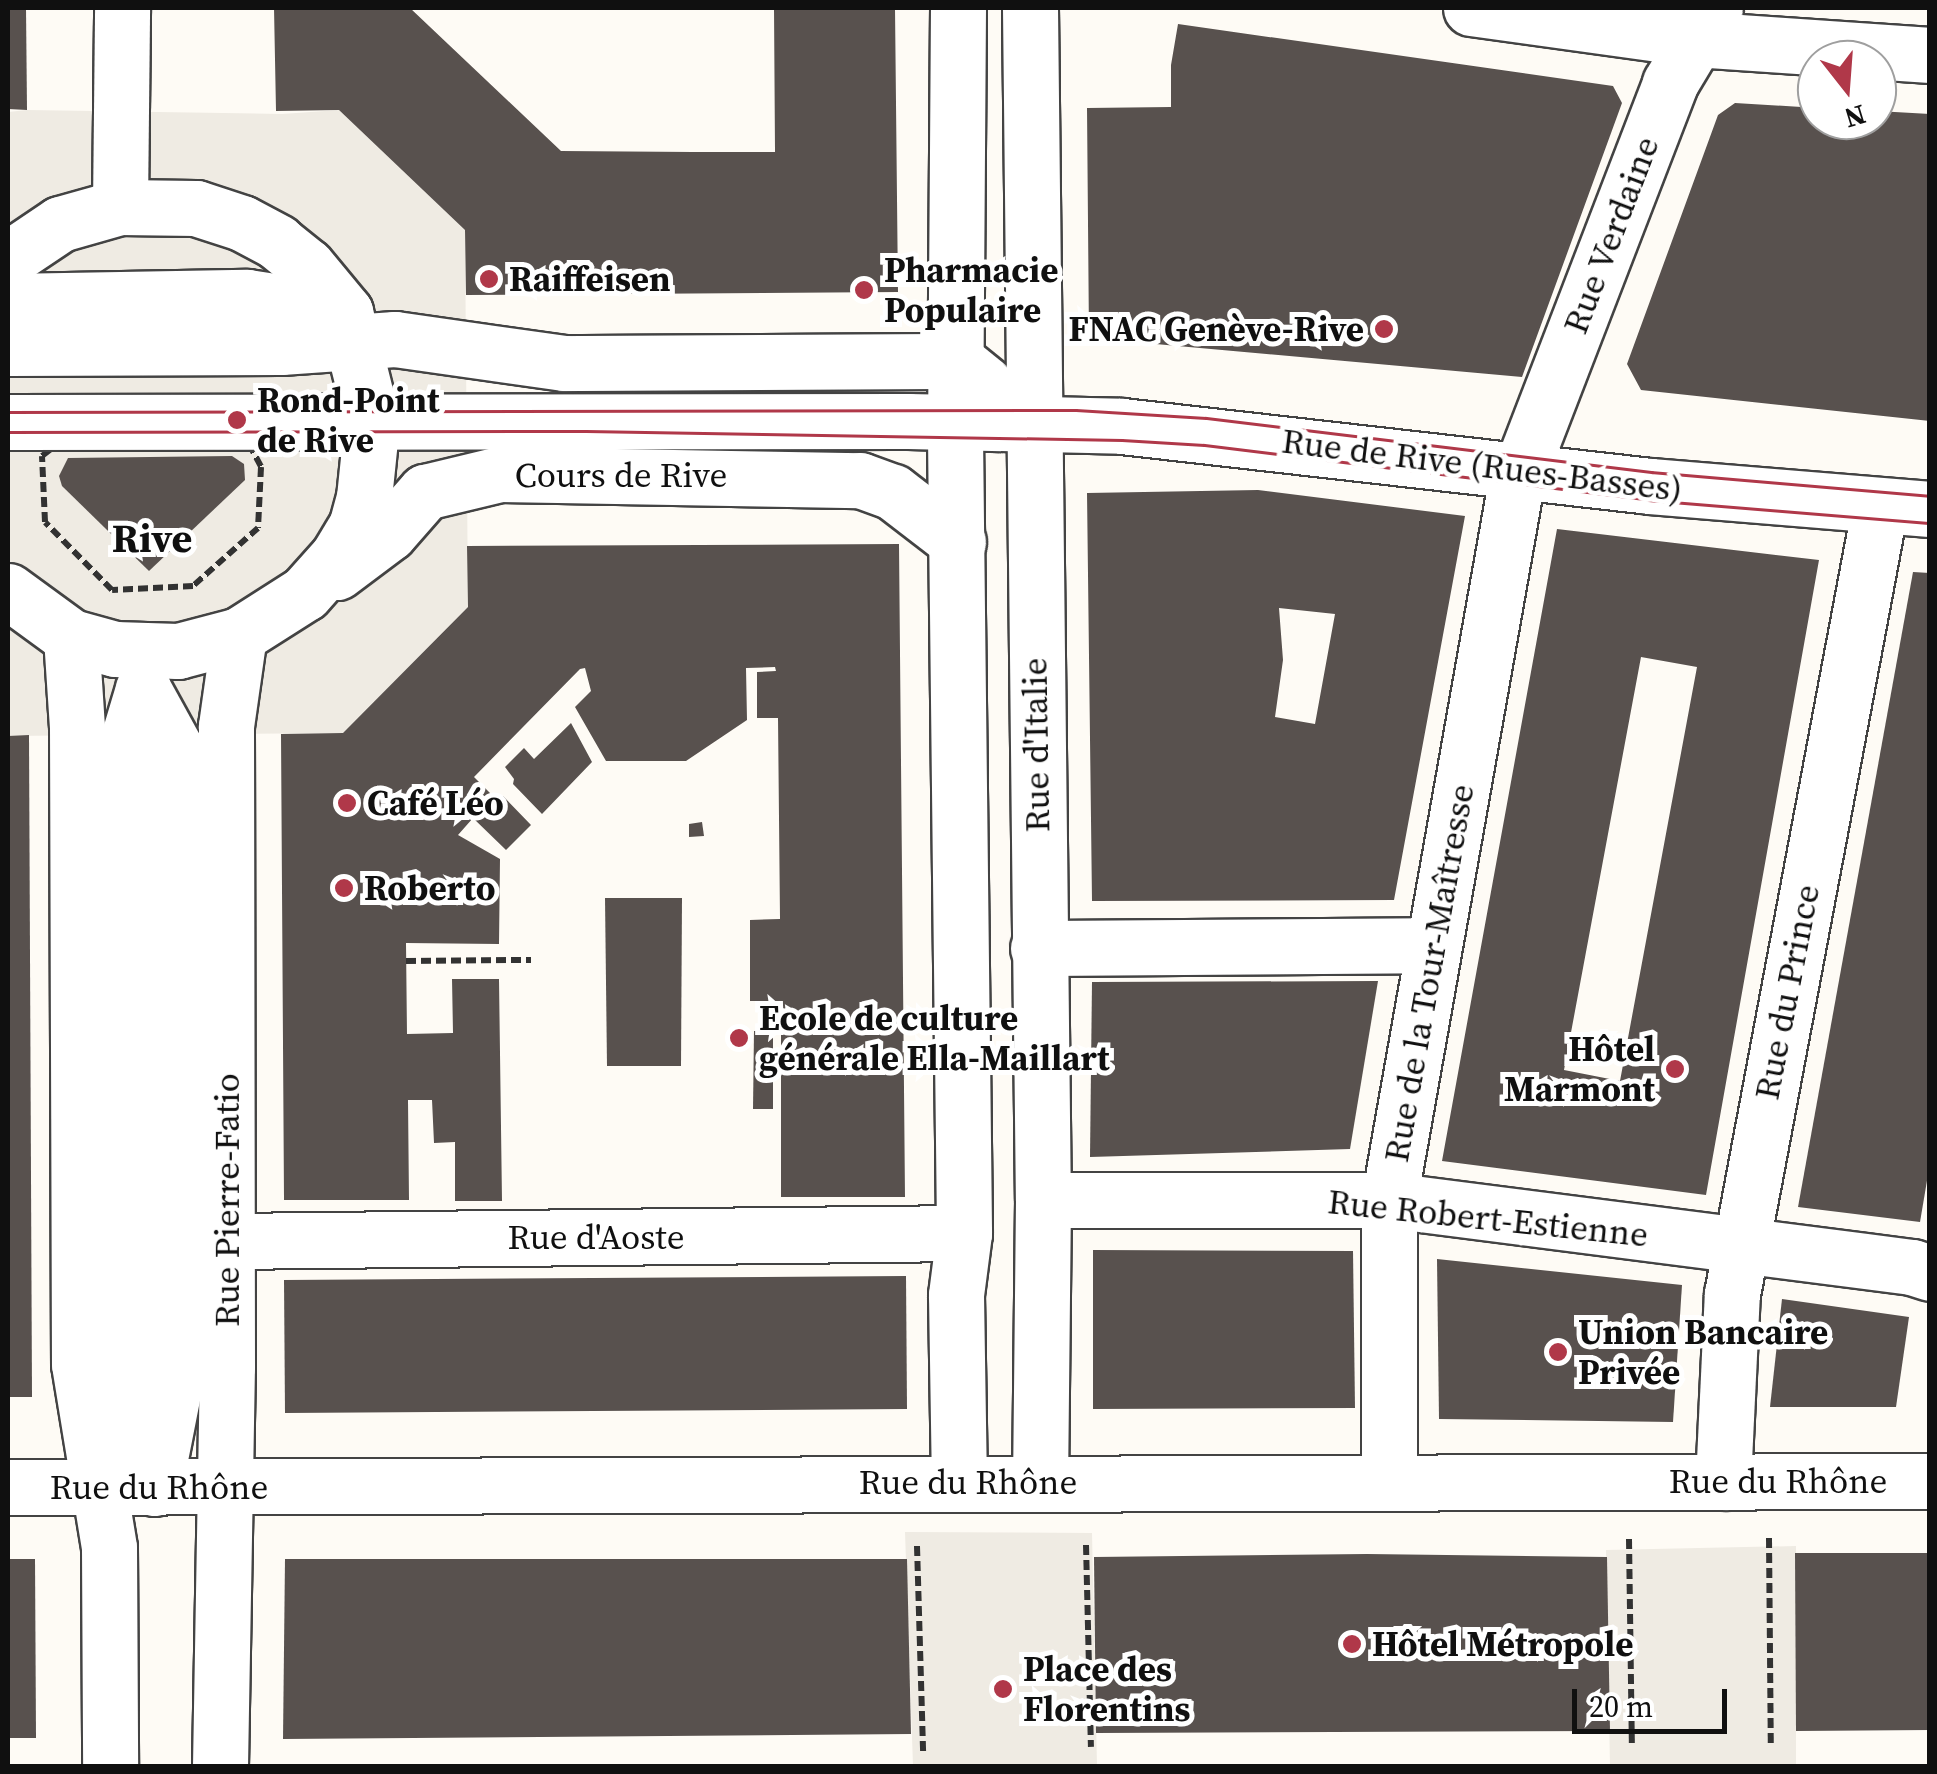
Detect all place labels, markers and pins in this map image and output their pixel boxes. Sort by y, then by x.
place label: Pharmacie Populaire [884,249,1058,331]
place label: Raiffeisen [509,258,671,300]
marker: Raiffeisen [478,268,500,290]
marker: Pharmacie Populaire [853,279,875,301]
place label: FNAC Genève-Rive [1068,308,1364,350]
marker: FNAC Genève-Rive [1373,318,1395,340]
place label: Rond-Point de Rive [257,379,440,461]
marker: Rond-Point de Rive [226,409,248,431]
place label: Café Léo [367,782,504,824]
marker: Café Léo [336,792,358,814]
place label: Roberto [364,867,495,909]
marker: Roberto [333,877,355,899]
place label: Ecole de culture générale Ella-Maillart [759,997,1110,1079]
marker: Ecole de culture générale Ella-Maillart [728,1027,750,1049]
place label: Hôtel Marmont [1504,1028,1655,1110]
marker: Hôtel Marmont [1664,1058,1686,1080]
place label: Union Bancaire Privée [1578,1311,1828,1393]
marker: Union Bancaire Privée [1547,1341,1569,1363]
place label: Hôtel Métropole [1372,1623,1633,1665]
marker: Hôtel Métropole [1341,1633,1363,1655]
place label: Place des Florentins [1023,1648,1191,1730]
marker: Place des Florentins [992,1678,1014,1700]

